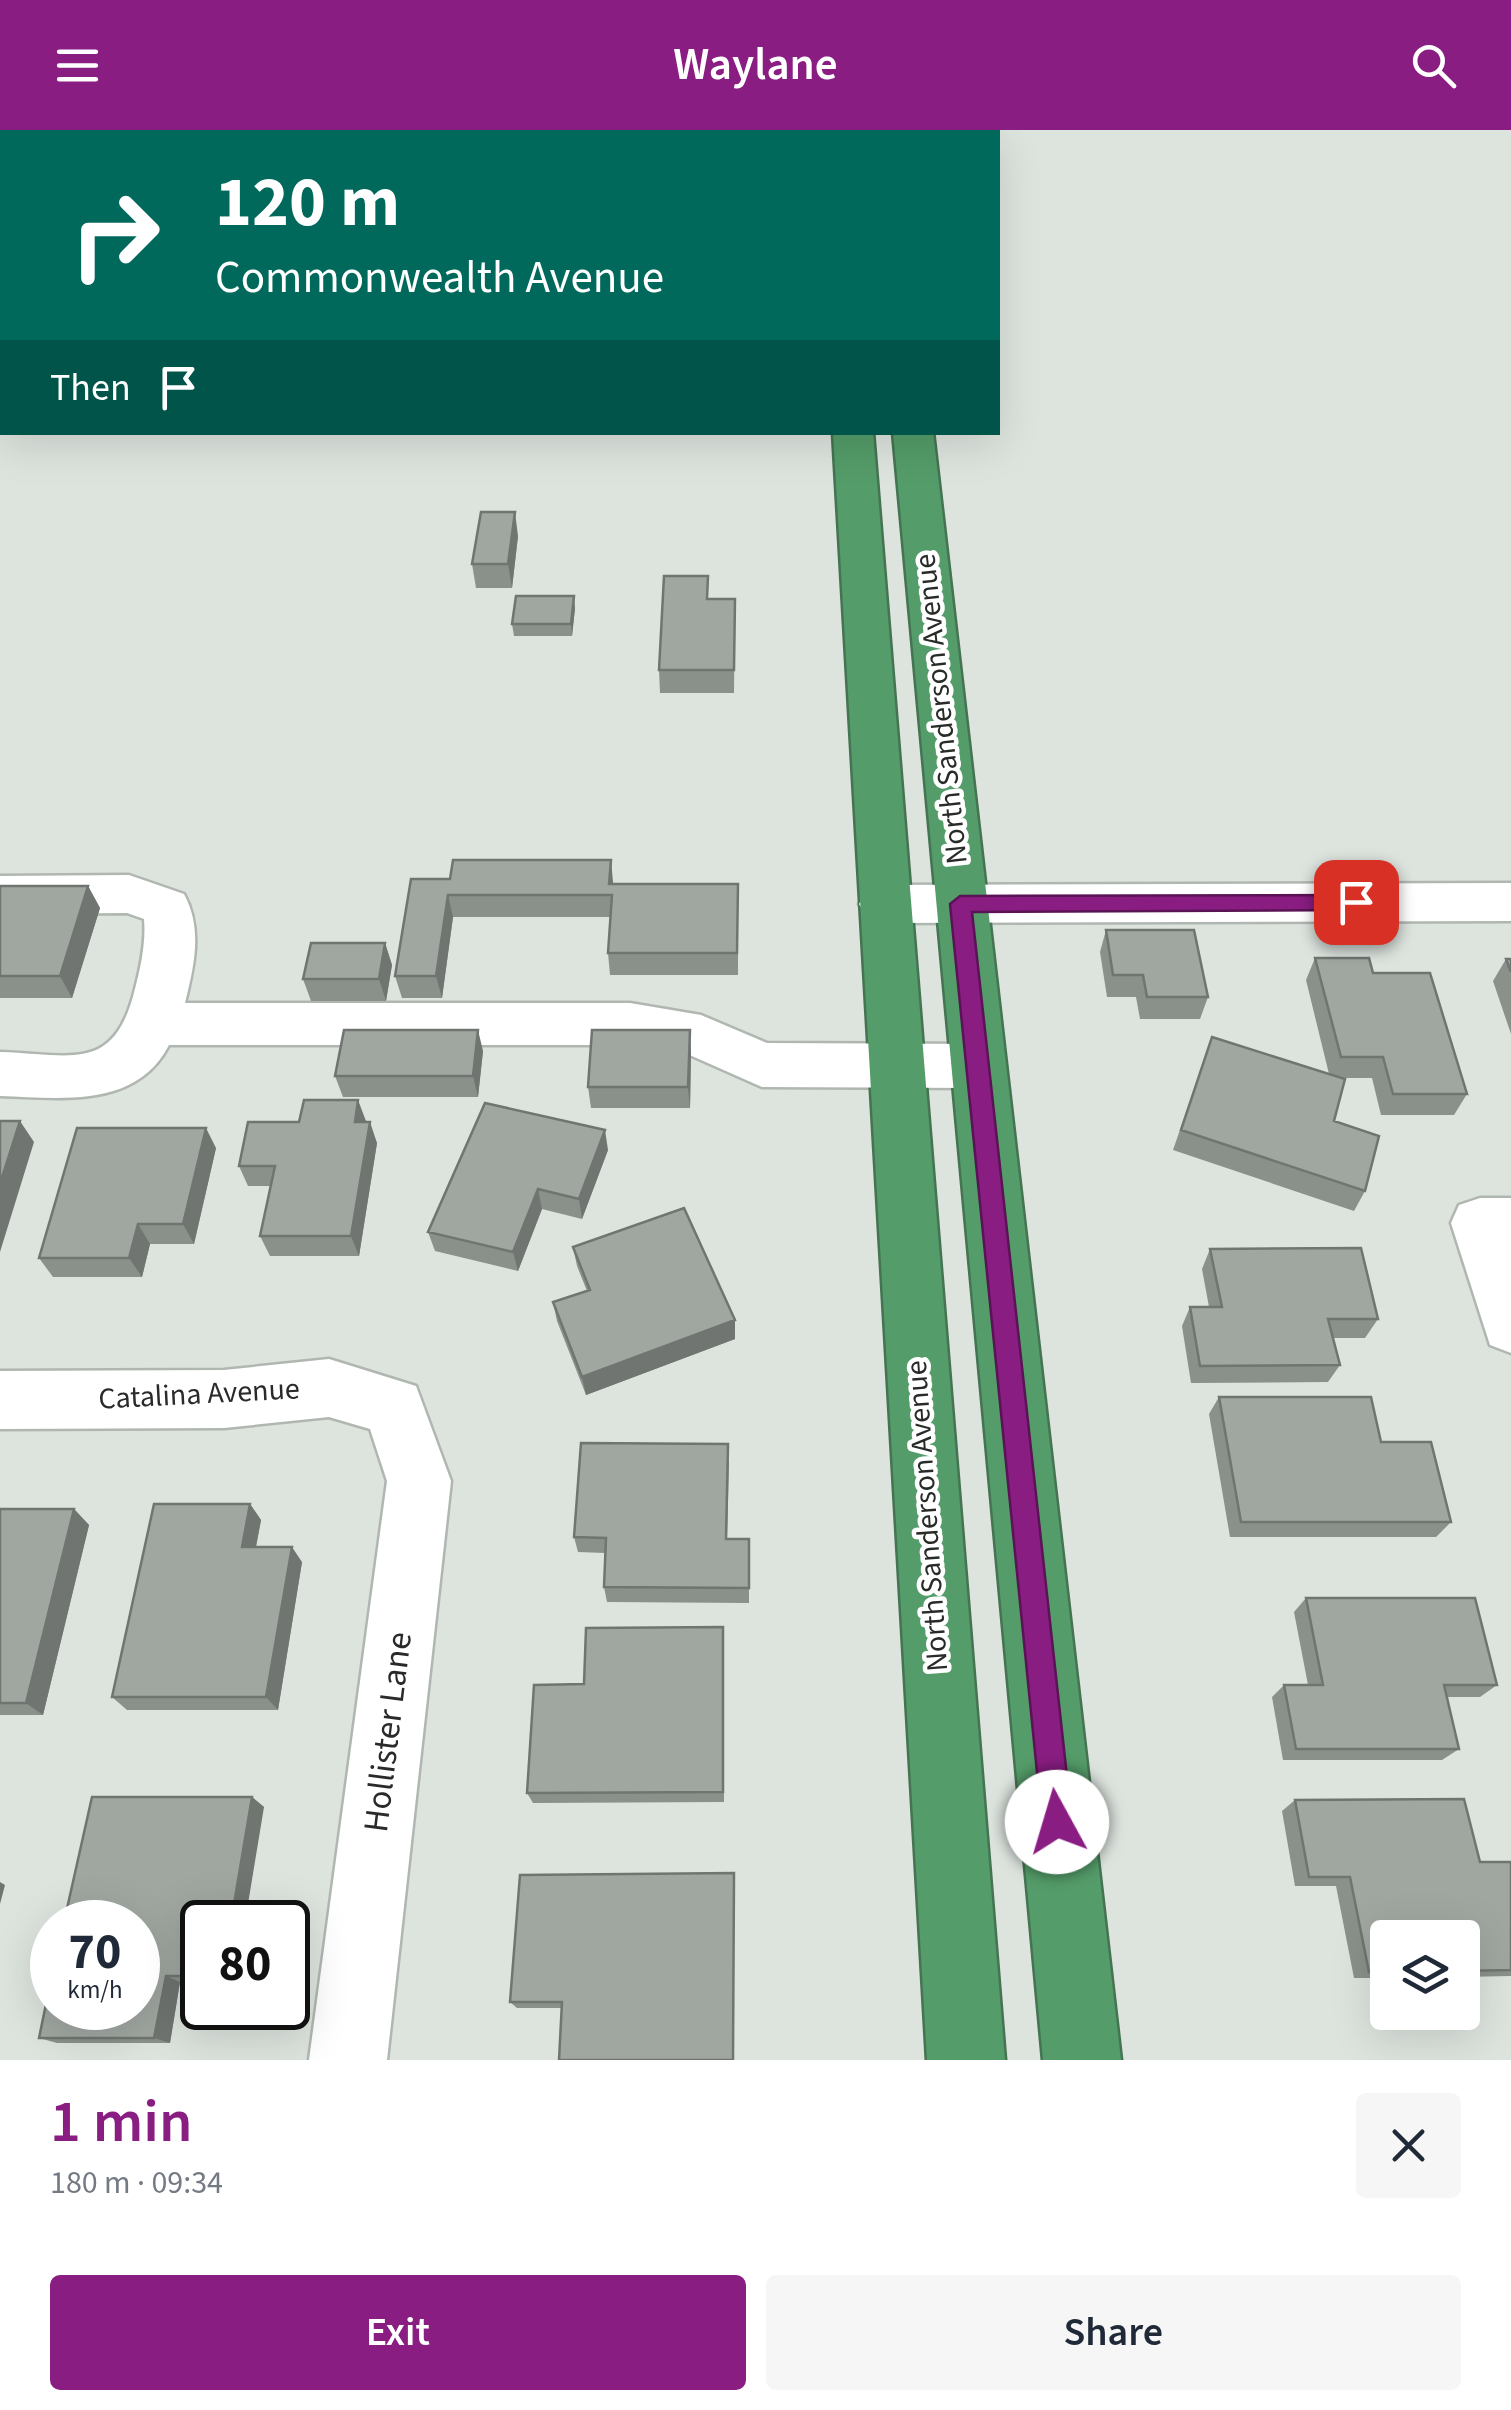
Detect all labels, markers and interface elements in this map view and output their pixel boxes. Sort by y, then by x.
text: Waylane [673,33,838,97]
icon: menu [50,38,105,93]
icon: search [1406,38,1461,93]
text: 120 m [215,153,400,253]
icon: right [50,170,180,300]
text: Commonwealth Avenue [215,246,664,310]
icon: arrive [151,360,206,415]
text: Then [50,361,131,415]
street label: North Sanderson Avenue [903,552,979,866]
pin [1314,860,1399,945]
icon: arrive [1329,875,1384,930]
street label: North Sanderson Avenue [895,1359,959,1673]
street label: Catalina Avenue [97,1367,301,1421]
street label: Hollister Lane [351,1629,425,1835]
position arrow [1005,1770,1109,1874]
speed limit sign: 80 [180,1900,310,2030]
text: 70 [69,1917,121,1988]
map controls [1370,1920,1480,2030]
button: layers [1370,1920,1480,2030]
text: km/h [67,1972,123,2008]
text: 1 min [50,2080,193,2165]
button: close [1356,2093,1461,2198]
text: 180 m · 09:34 [50,2160,223,2206]
button: Exit [50,2275,746,2390]
button: Share [766,2275,1461,2390]

